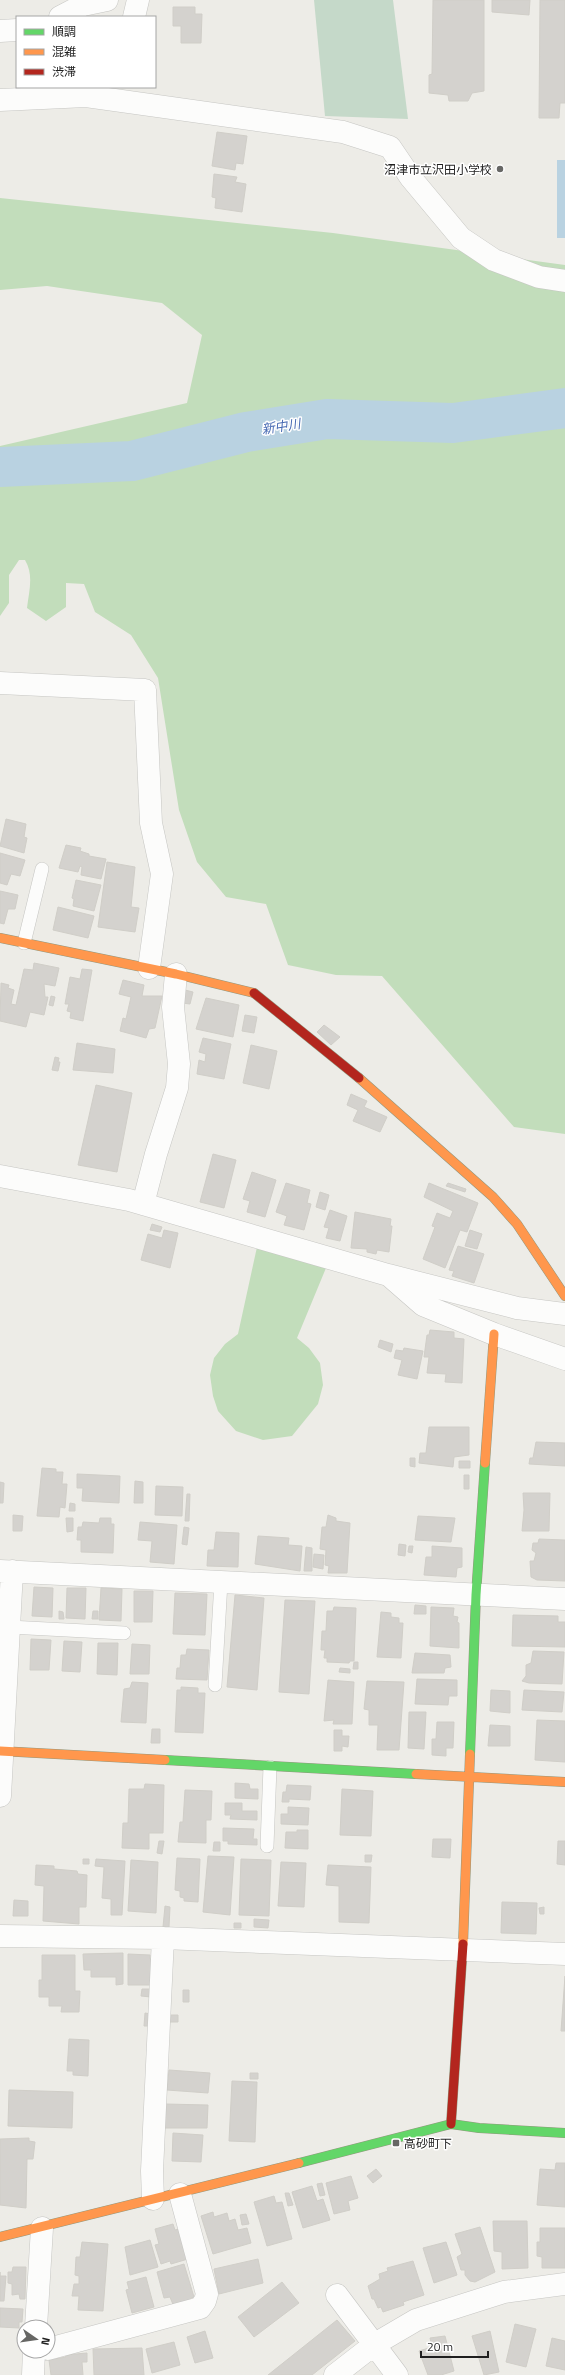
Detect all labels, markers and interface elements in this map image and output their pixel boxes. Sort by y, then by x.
legend [16,16,156,88]
text: 順調 [52,22,76,41]
text: 混雑 [52,42,76,61]
text: 渋滞 [52,62,76,81]
place label: 沼津市立沢田小学校 [384,160,492,179]
marker: 沼津市立沢田小学校 [495,164,505,174]
water label: 新中川 [260,413,304,439]
place label: 高砂町下 [404,2134,452,2153]
marker: 高砂町下 [391,2138,401,2148]
north arrow [16,2319,56,2359]
scale bar [421,2333,488,2359]
text: N [37,2336,54,2347]
text: 20 m [427,2337,453,2356]

